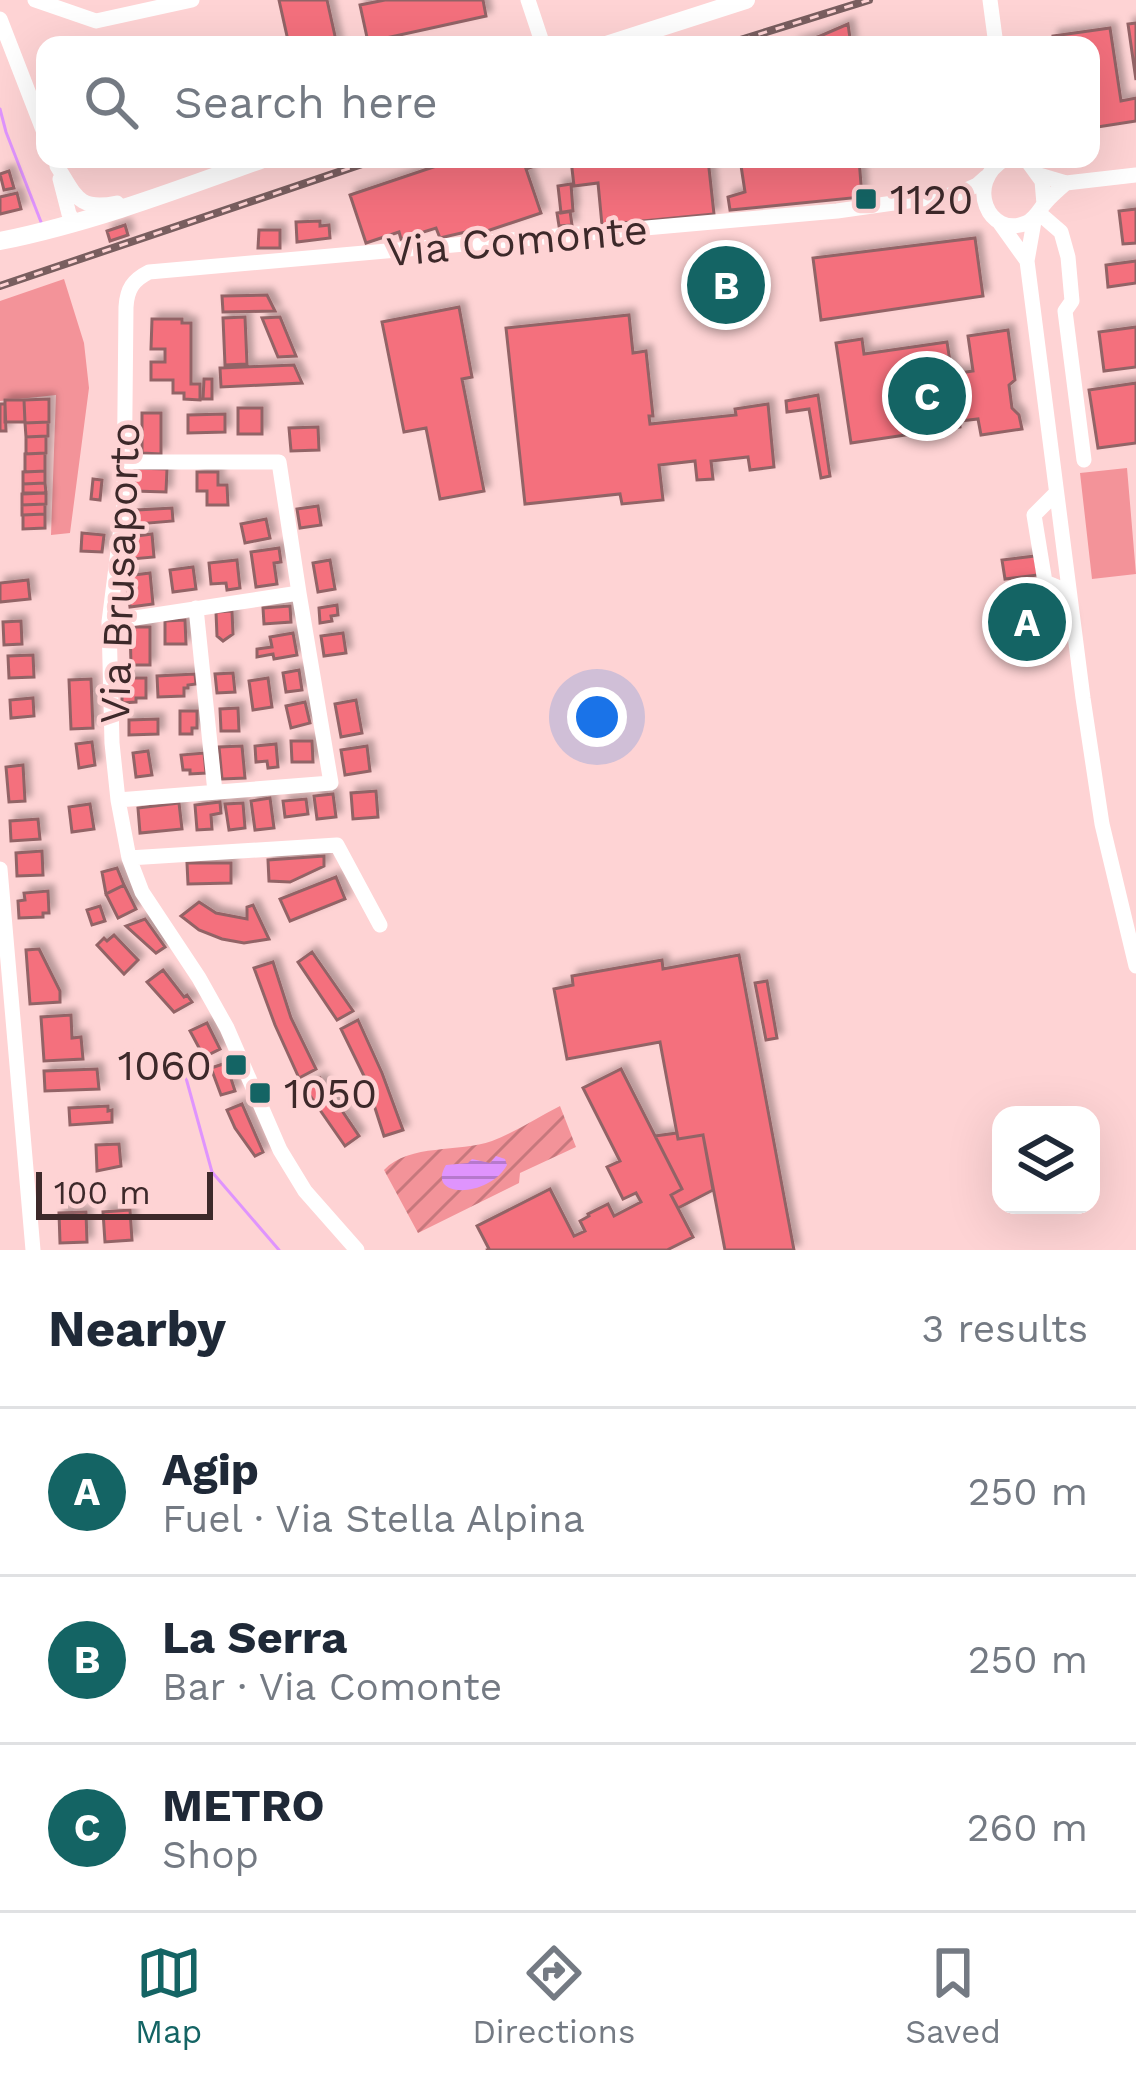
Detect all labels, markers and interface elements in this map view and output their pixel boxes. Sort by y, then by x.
search box [36,36,1100,168]
icon: search [78,69,144,135]
text: Search here [174,76,438,129]
place label: 1120 [890,175,973,224]
marker: 1120 [853,186,879,212]
street label: Via Comonte [384,205,650,276]
pin: B [687,240,765,330]
pin: C [888,351,966,441]
street label: Via Brusaporto [90,421,149,725]
pin: A [988,577,1066,667]
your location [567,687,627,747]
place label: 1060 [118,1041,212,1090]
marker: 1060 [223,1052,249,1078]
place label: 1050 [284,1069,377,1118]
marker: 1050 [247,1080,273,1106]
map controls [992,1106,1100,1214]
button: layers [992,1106,1100,1214]
scale bar [36,1166,213,1219]
text: 100 m [54,1173,151,1212]
text: Nearby [48,1299,226,1358]
text: 3 results [922,1306,1088,1351]
text: Agip [162,1443,259,1496]
text: A [74,1469,100,1514]
text: 250 m [968,1469,1088,1514]
text: Fuel · Via Stella Alpina [162,1496,585,1541]
text: La Serra [162,1611,347,1664]
text: B [74,1637,100,1682]
text: 250 m [968,1637,1088,1682]
text: Bar · Via Comonte [162,1664,502,1709]
text: METRO [162,1779,325,1832]
text: C [74,1805,100,1850]
text: 260 m [967,1805,1088,1850]
text: Shop [162,1832,259,1877]
tab: Map [135,1940,202,2051]
tab: Directions [472,1940,635,2051]
tab: Saved [905,1940,1001,2051]

